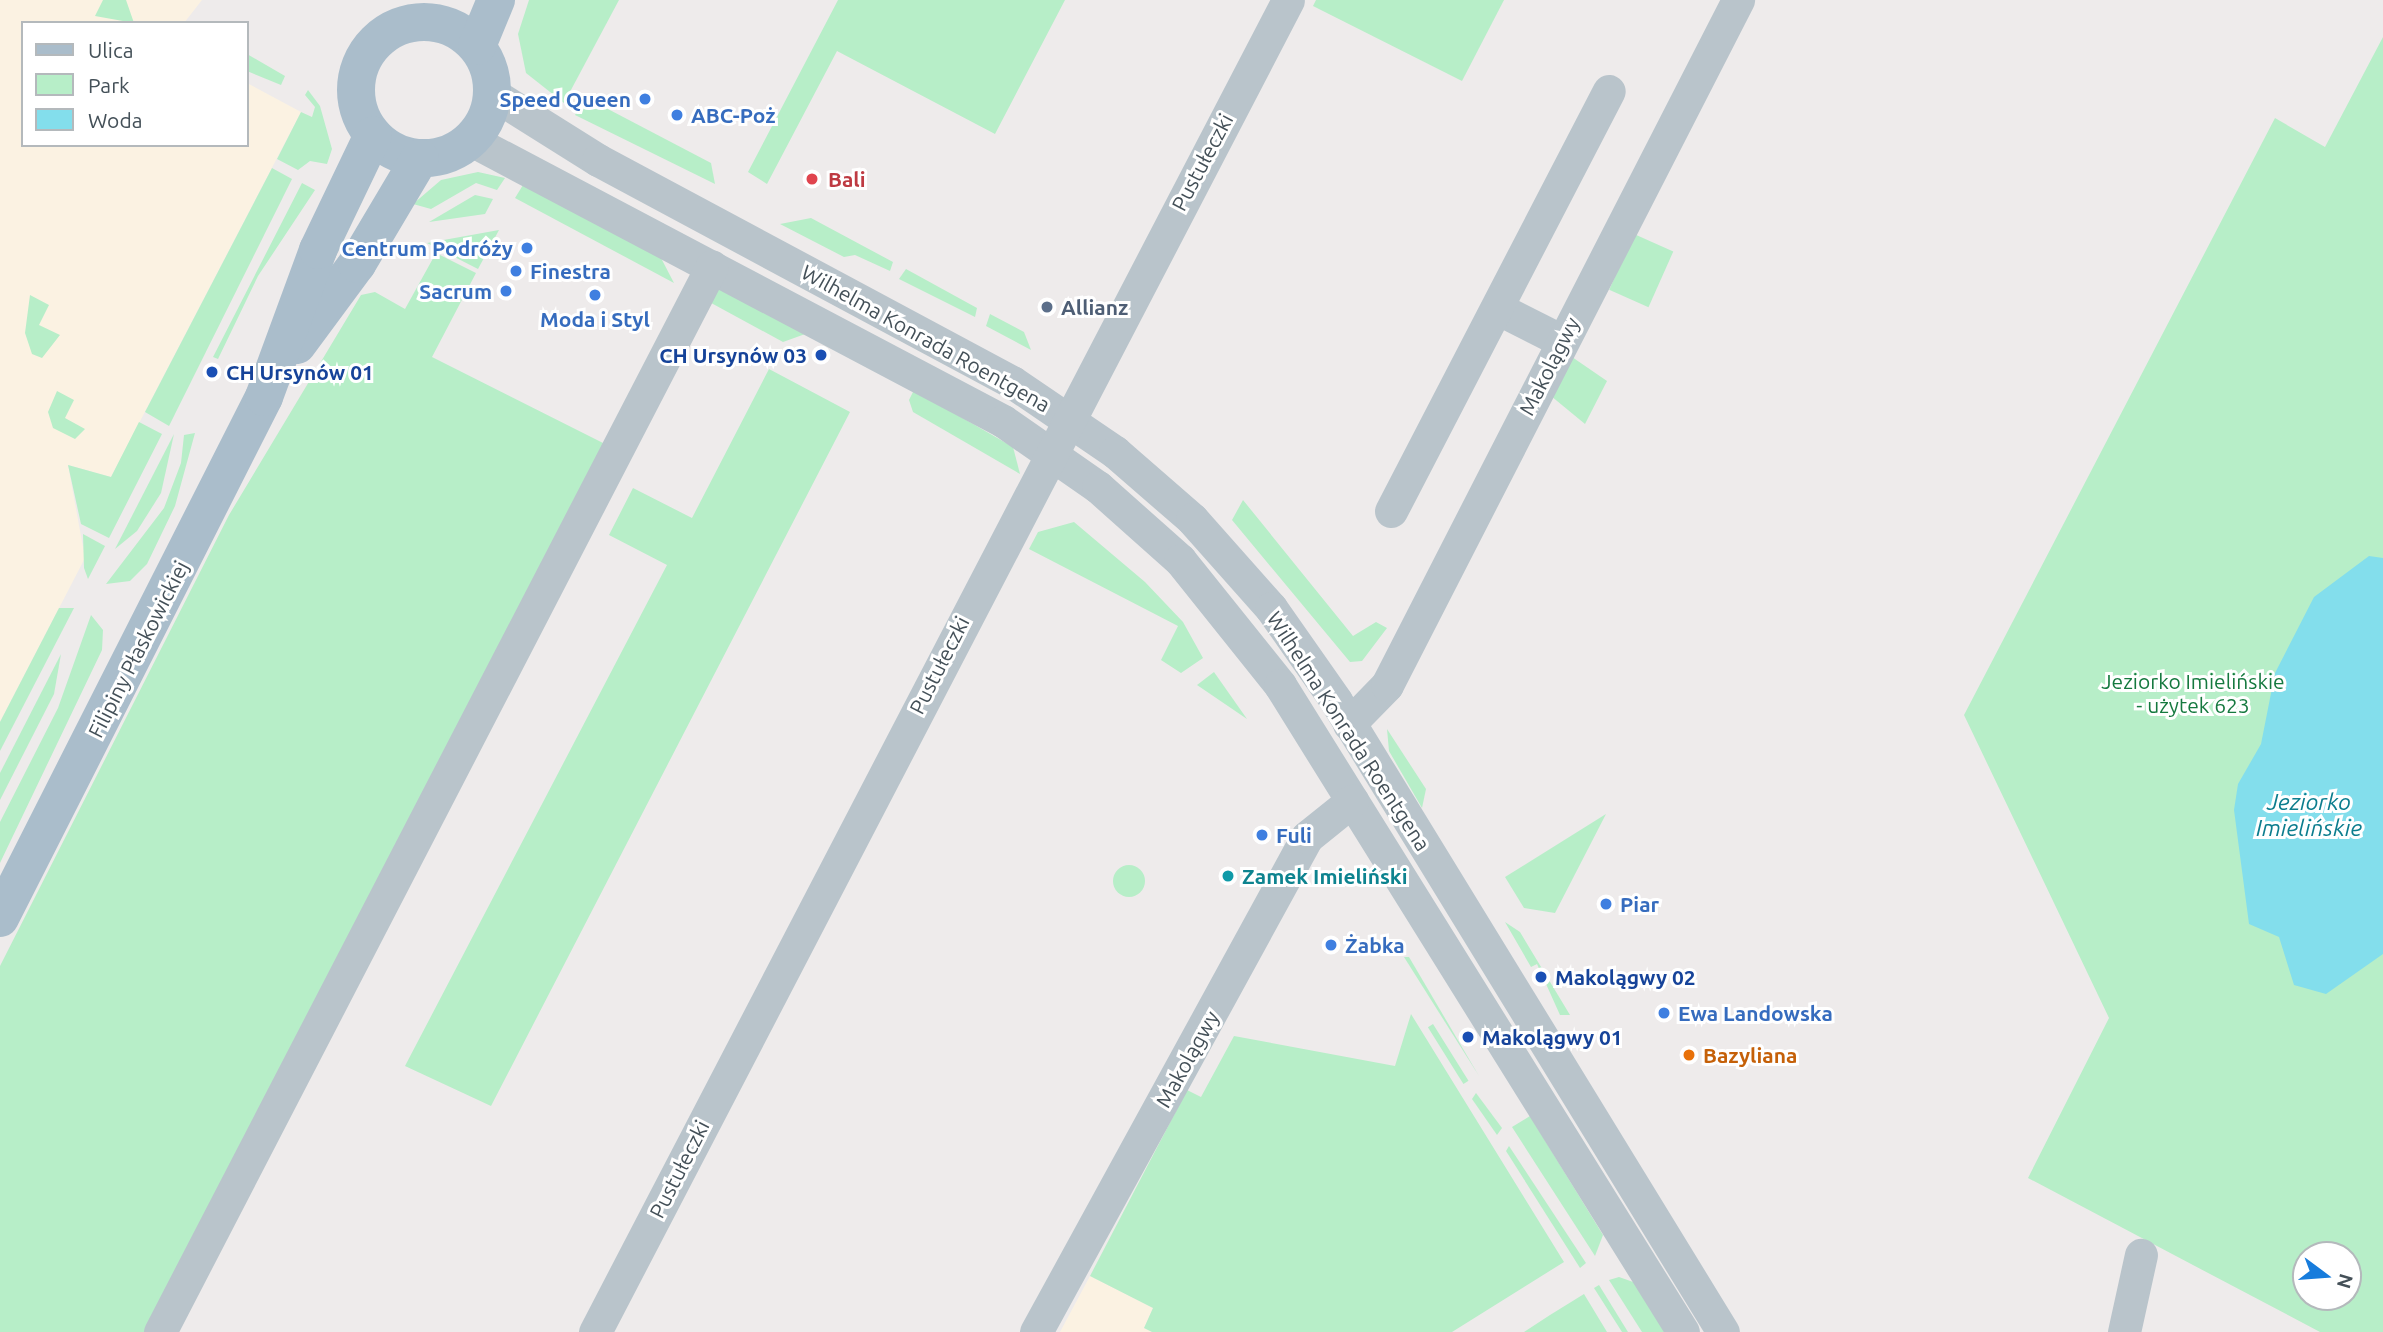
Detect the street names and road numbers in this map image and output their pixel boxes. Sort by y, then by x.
street label: Pustułeczki [1166,109,1238,215]
street label: Wilhelma Konrada Roentgena [797,259,1055,417]
street label: Makolągwy [1514,313,1584,419]
street label: Filipiny Płaskowickiej [83,556,193,742]
street label: Wilhelma Konrada Roentgena [1262,607,1436,855]
street label: Pustułeczki [904,612,974,718]
street label: Makolągwy [1150,1006,1224,1112]
street label: Pustułeczki [644,1116,714,1222]

